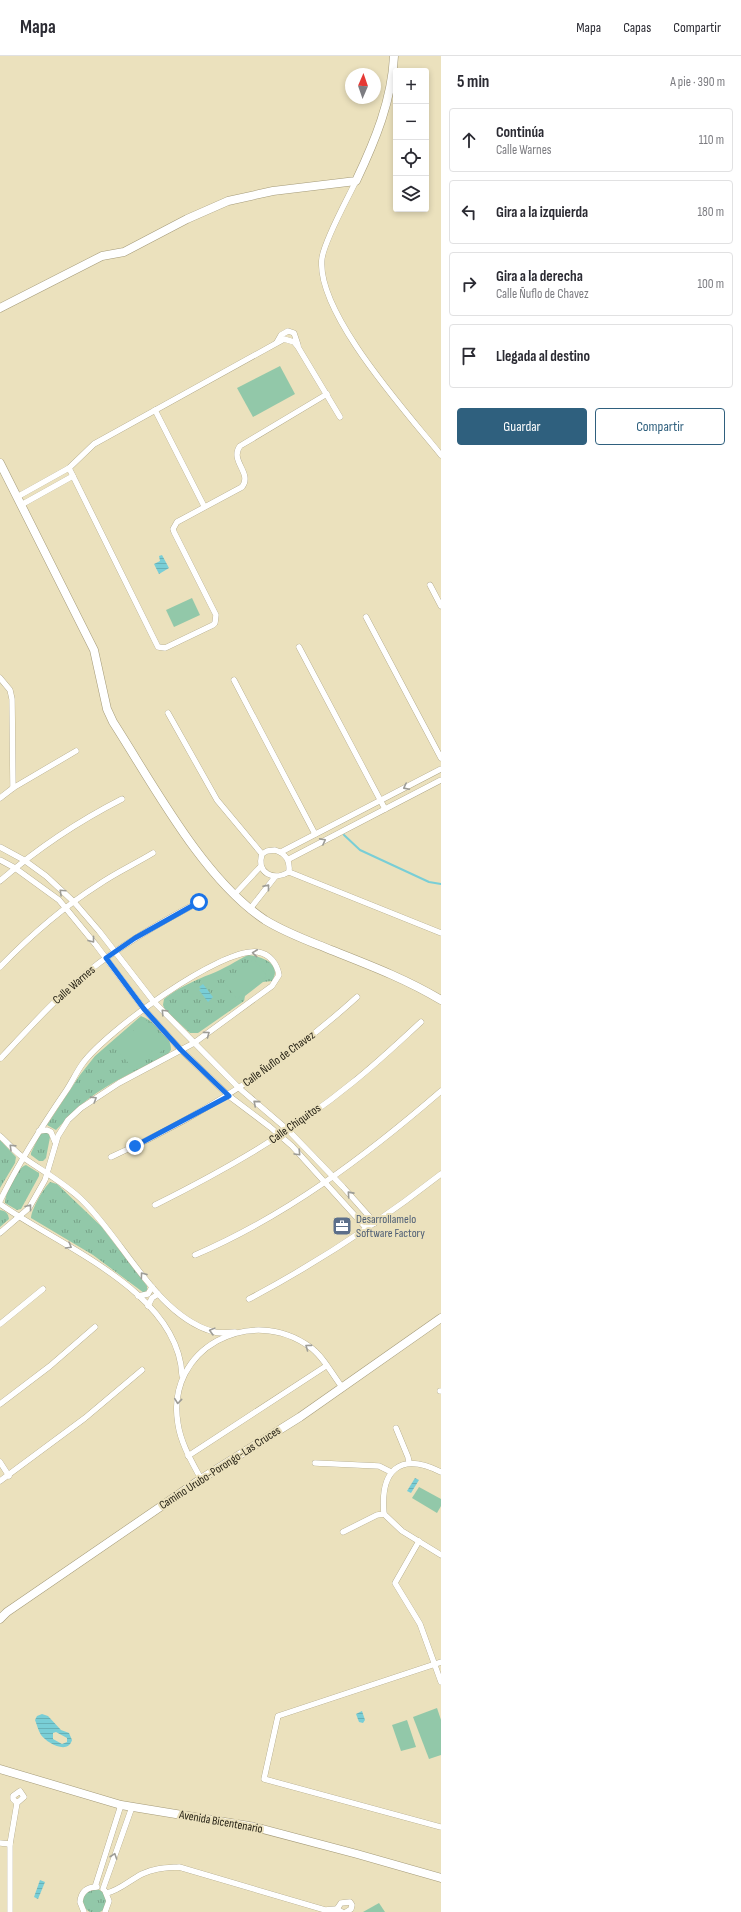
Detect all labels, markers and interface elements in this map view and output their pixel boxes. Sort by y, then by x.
text: Mapa [20,16,56,39]
text: Mapa [576,19,601,36]
text: Capas [623,19,651,36]
text: Compartir [673,19,721,36]
north arrow [345,68,381,104]
map controls [393,68,429,212]
button: + [393,68,429,104]
text: 5 min [457,72,489,92]
text: A pie · 390 m [670,74,725,90]
button: − [393,104,429,140]
text: Continúa [496,123,544,142]
icon: ahead [458,129,480,151]
text: 110 m [699,132,724,148]
button: locate [393,140,429,176]
text: Calle Warnes [496,142,552,158]
button: layers [393,176,429,212]
icon: left [458,201,480,223]
text: Gira a la izquierda [496,203,588,222]
text: 180 m [698,204,724,220]
text: Gira a la derecha [496,267,583,286]
icon: right [458,273,480,295]
text: 100 m [697,276,724,292]
text: Calle Ñuflo de Chavez [496,286,589,302]
icon: arrive [458,345,480,367]
text: Llegada al destino [496,347,590,366]
button: Guardar [457,408,587,445]
button: Compartir [595,408,725,445]
one-way arrow [403,782,411,789]
one-way arrow [319,838,326,846]
one-way arrow [262,885,269,892]
one-way arrow [59,889,67,896]
route start [190,893,208,911]
one-way arrow [87,935,94,942]
one-way arrow [252,949,259,958]
street label: Calle Warnes [50,963,98,1007]
one-way arrow [161,1009,168,1017]
street label: Calle Ñuflo de Chavez [240,1027,319,1090]
one-way arrow [202,1032,209,1039]
one-way arrow [90,1097,97,1104]
one-way arrow [254,1101,261,1108]
street label: Calle Chiquitos [266,1101,324,1147]
route end [126,1137,144,1155]
one-way arrow [9,1144,17,1152]
one-way arrow [293,1148,301,1156]
one-way arrow [347,1191,354,1198]
one-way arrow [24,1204,31,1211]
place label: Desarrollamelo Software Factory [356,1212,425,1241]
office icon: Desarrollamelo Software Factory [331,1215,353,1237]
one-way arrow [65,1242,72,1249]
one-way arrow [141,1273,148,1280]
one-way arrow [209,1327,216,1336]
one-way arrow [305,1344,312,1351]
one-way arrow [174,1397,183,1404]
street label: Camino Urubo-Porongo-Las Cruces [156,1423,284,1513]
street label: Avenida Bicentenario [177,1807,264,1837]
one-way arrow [109,1853,118,1860]

